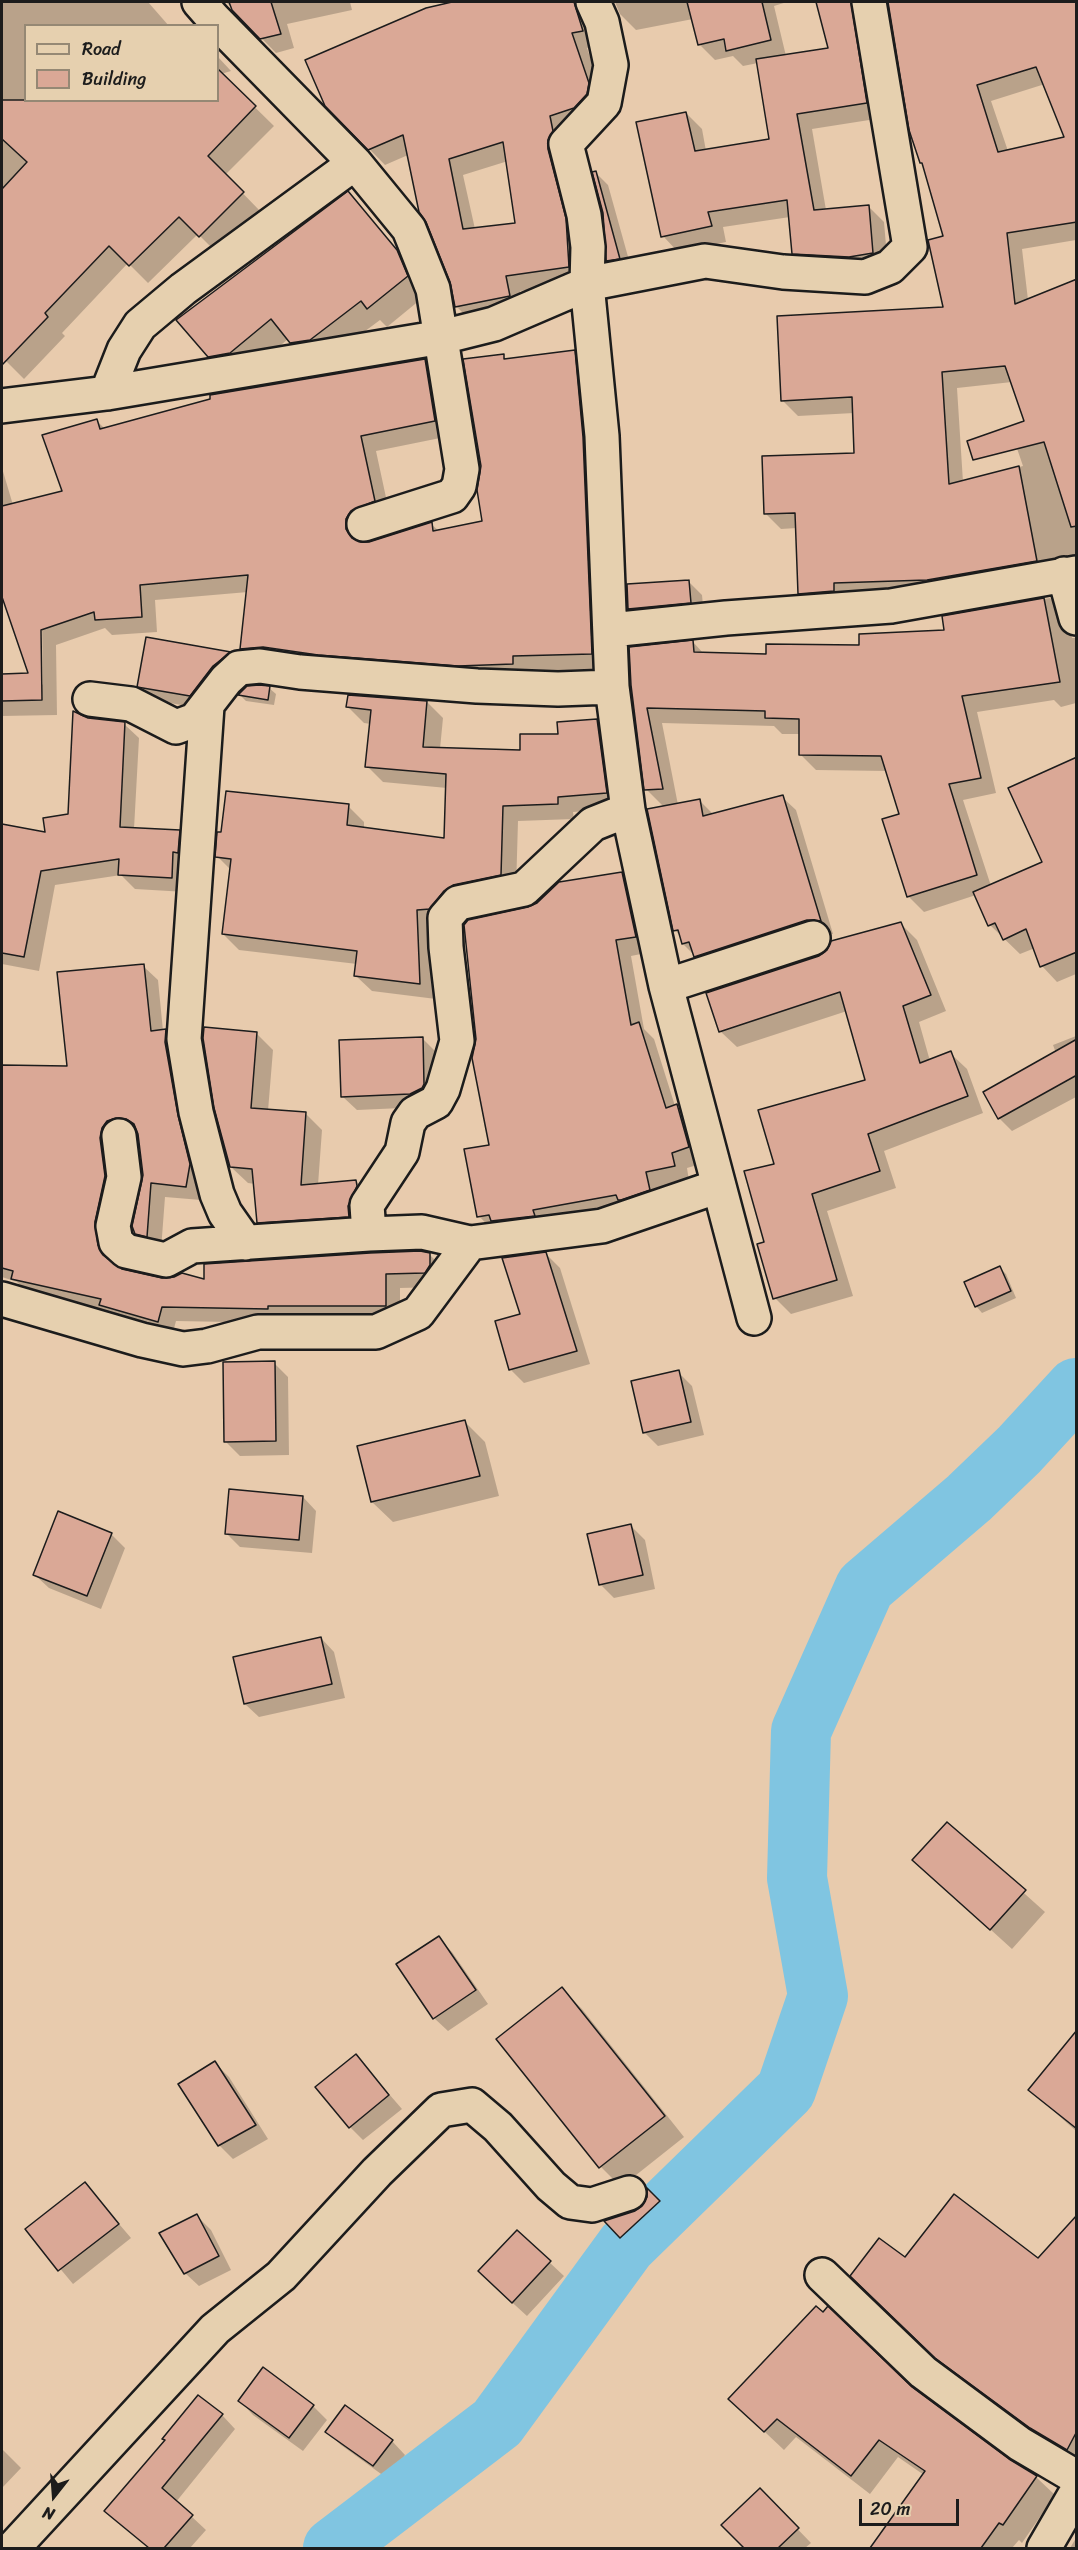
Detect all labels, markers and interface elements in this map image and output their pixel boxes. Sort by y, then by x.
legend [24,24,219,102]
text: Road [82,33,121,65]
text: Building [82,63,146,95]
north arrow [24,2466,84,2526]
scale bar [862,2487,962,2525]
text: 20 m [870,2493,910,2525]
text: N [39,2498,58,2529]

